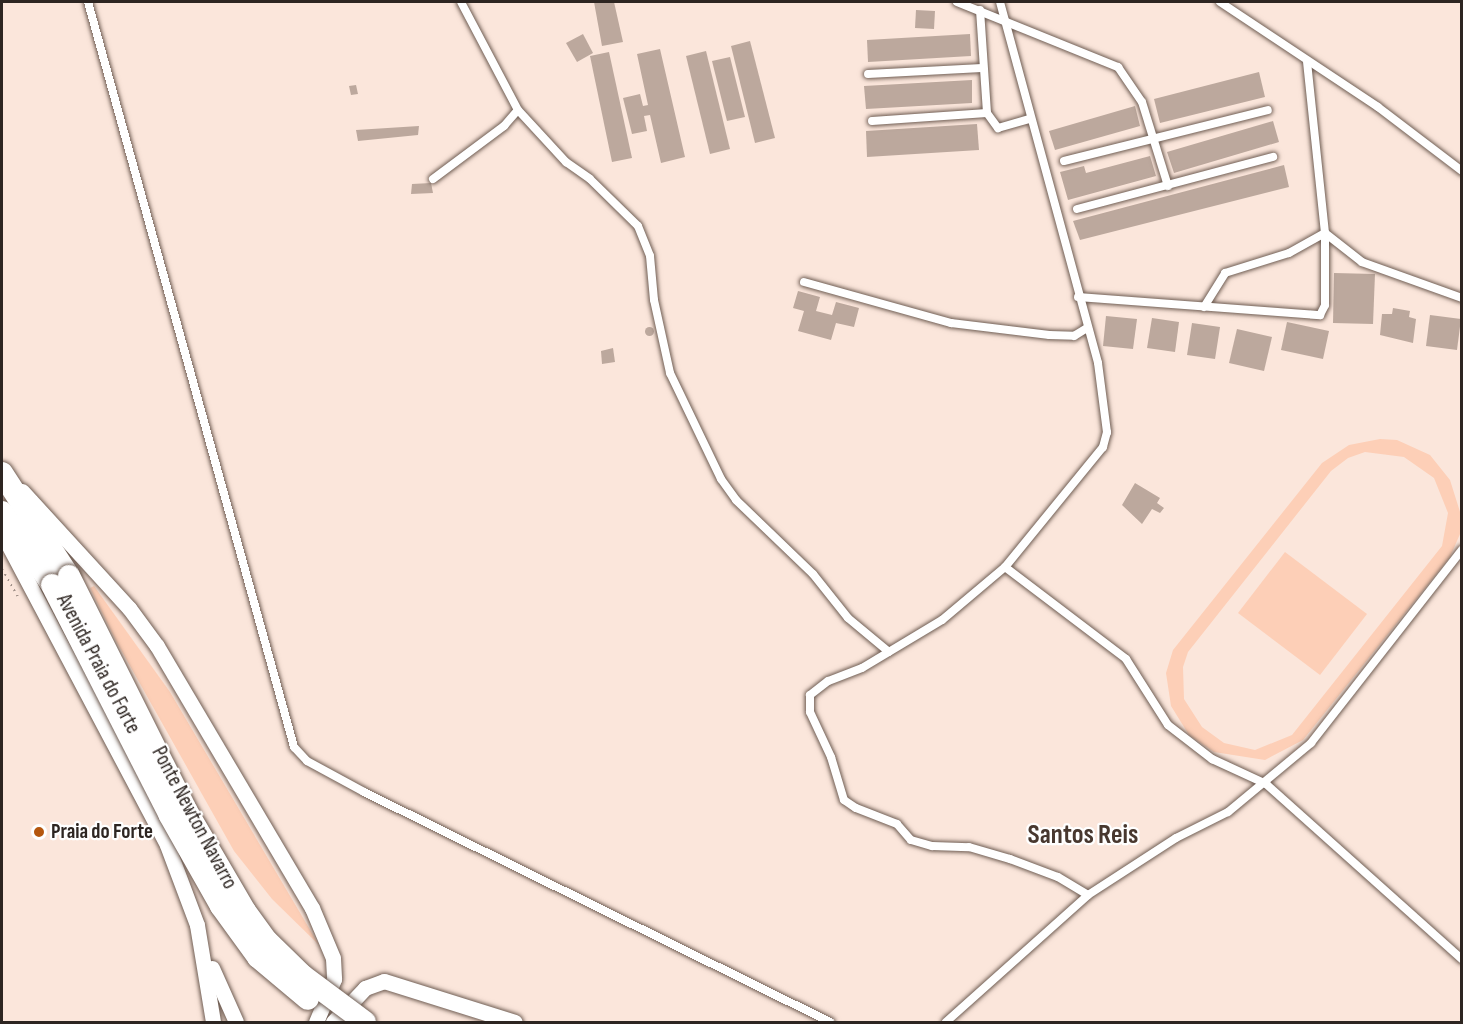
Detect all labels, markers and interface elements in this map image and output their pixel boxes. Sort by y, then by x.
street label: Avenida Praia do Forte [51,590,145,738]
street label: Ponte Newton Navarro [146,742,242,894]
place label: Praia do Forte [51,819,153,845]
district label: Santos Reis [1028,820,1138,852]
marker: Praia do Forte [32,825,46,839]

